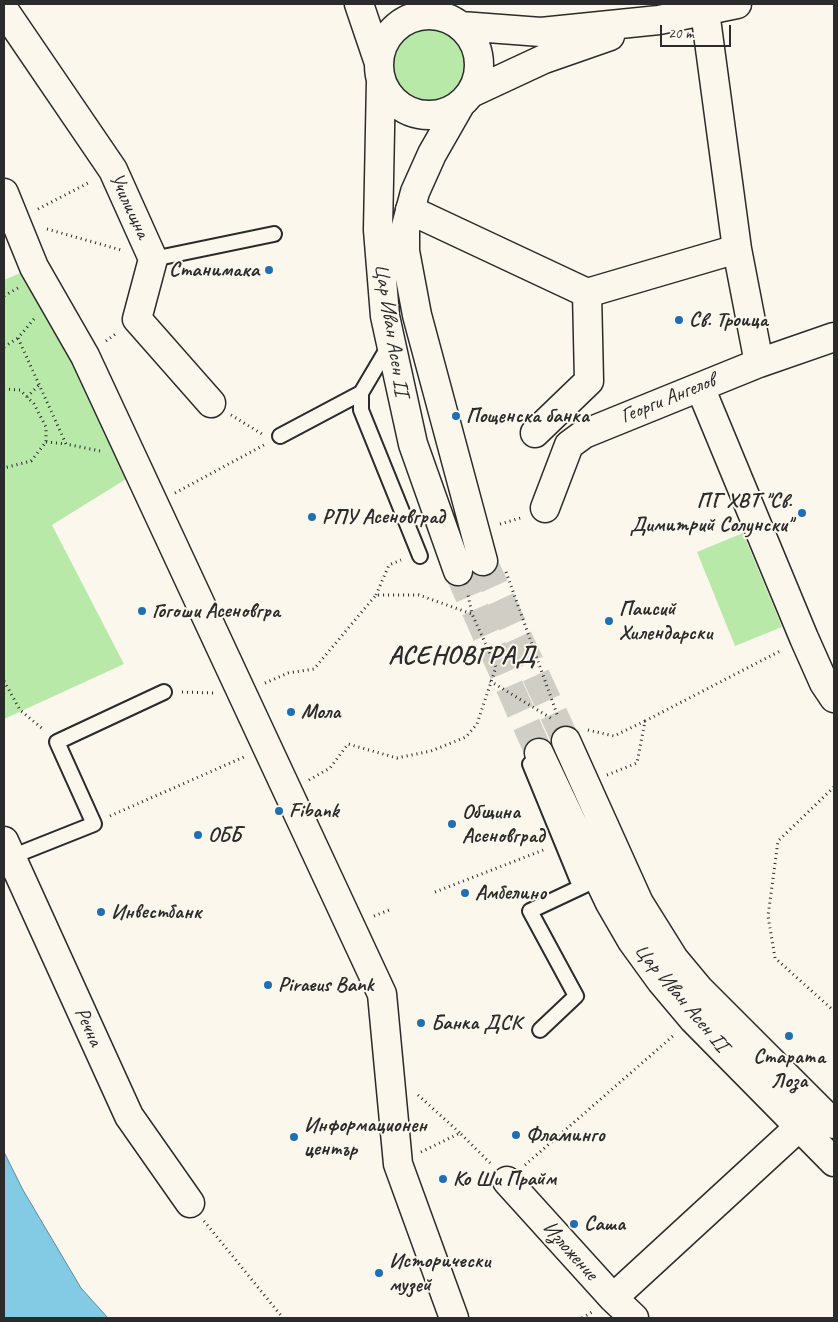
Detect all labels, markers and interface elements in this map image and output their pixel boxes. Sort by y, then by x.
scale bar [663,15,734,47]
text: 20 m [668,24,694,43]
street label: Училищна [103,169,155,243]
place label: Станимака [169,257,259,283]
street label: Цар Иван Асен II [368,262,414,398]
marker: Станимака [263,264,275,276]
place label: Св. Троица [689,307,768,333]
marker: Св. Троица [673,314,685,326]
street label: Георги Ангелов [617,369,719,429]
place label: Пощенска банка [466,403,589,429]
marker: Пощенска банка [450,410,462,422]
place label: ПГ ХВТ "Св. Димитрий Солунски" [630,488,792,538]
place label: РПУ Асеновград [322,504,445,530]
marker: ПГ ХВТ "Св. Димитрий Солунски" [796,507,808,519]
marker: РПУ Асеновград [306,511,318,523]
place label: Паисий Хилендарски [619,596,712,646]
place label: Гогоши Асеновгра [152,598,280,624]
marker: Гогоши Асеновгра [136,605,148,617]
marker: Паисий Хилендарски [603,615,615,627]
district label: АСЕНОВГРАД [382,640,542,672]
place label: Мола [301,699,341,725]
marker: Мола [285,706,297,718]
place label: Fibank [289,798,339,824]
place label: Община Асеновград [462,799,545,849]
marker: Fibank [273,805,285,817]
marker: Община Асеновград [446,818,458,830]
place label: ОББ [208,822,242,848]
marker: ОББ [192,829,204,841]
place label: Амбелино [475,880,546,906]
marker: Амбелино [459,887,471,899]
place label: Инвестбанк [111,899,201,925]
marker: Инвестбанк [95,906,107,918]
street label: Цар Иван Асен II [628,939,734,1057]
place label: Piraeus Bank [278,972,373,998]
marker: Piraeus Bank [262,979,274,991]
street label: Речна [68,1004,108,1050]
place label: Банка ДСК [431,1010,522,1036]
marker: Банка ДСК [415,1017,427,1029]
marker: Старата Лоза [783,1030,795,1042]
place label: Старата Лоза [753,1044,825,1094]
place label: Информационен център [304,1112,427,1162]
place label: Фламинго [526,1122,605,1148]
marker: Фламинго [510,1129,522,1141]
marker: Информационен център [288,1131,300,1143]
place label: Ко Ши Прайм [453,1166,556,1192]
marker: Ко Ши Прайм [437,1173,449,1185]
place label: Саша [584,1211,625,1237]
street label: Изложение [537,1216,603,1286]
marker: Саша [568,1218,580,1230]
place label: Исторически музей [389,1248,490,1298]
marker: Исторически музей [373,1267,385,1279]

